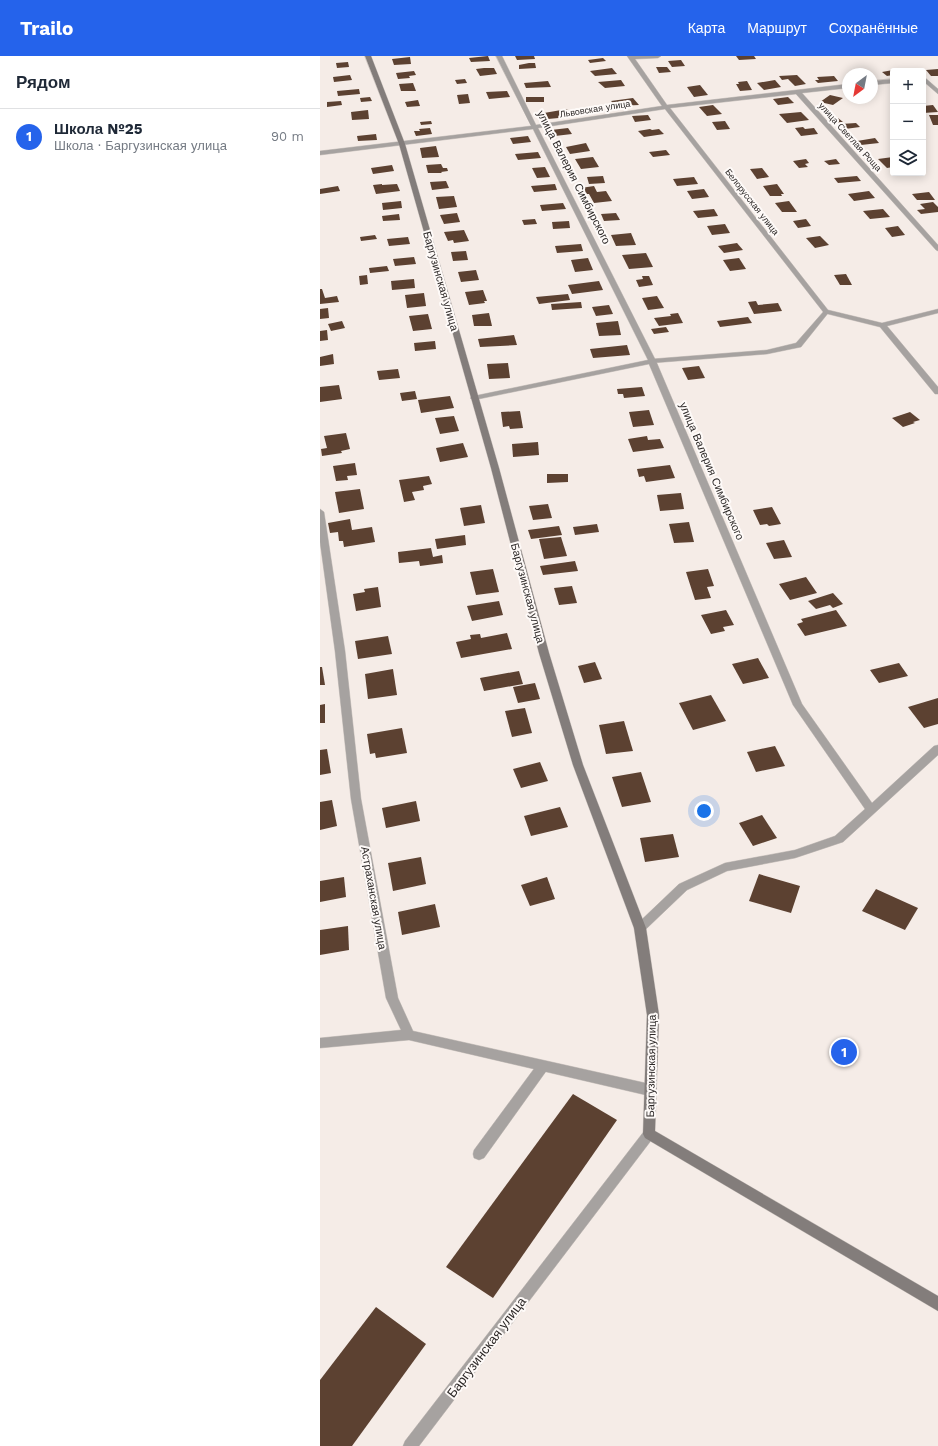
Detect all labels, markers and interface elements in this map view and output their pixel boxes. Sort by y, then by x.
text: Trailo [20,17,73,40]
text: Карта [688,20,725,36]
text: Маршрут [747,20,807,36]
text: Сохранённые [829,20,918,36]
north arrow [842,68,878,104]
map controls [890,68,926,176]
button: + [890,68,926,104]
text: Рядом [16,72,71,92]
street label: Львовская улица [559,98,631,120]
street label: улица Светлая Роща [817,101,883,173]
button: − [890,104,926,140]
street label: улица Валерия Симбирского [534,108,613,246]
text: Школа №25 [54,120,142,138]
text: 1 [26,129,32,144]
text: 90 m [271,129,304,144]
text: Школа · Баргузинская улица [54,138,227,153]
button: layers [890,140,926,176]
street label: Белорусская улица [723,167,781,237]
street label: Баргузинская улица [420,230,461,333]
street label: улица Валерия Симбирского [677,400,747,542]
street label: Баргузинская улица [508,542,547,645]
your location [694,801,714,821]
street label: Астраханская улица [358,846,389,951]
street label: Баргузинская улица [644,1014,659,1118]
pin: 1 [831,1037,857,1067]
street label: Баргузинская улица [444,1294,529,1400]

